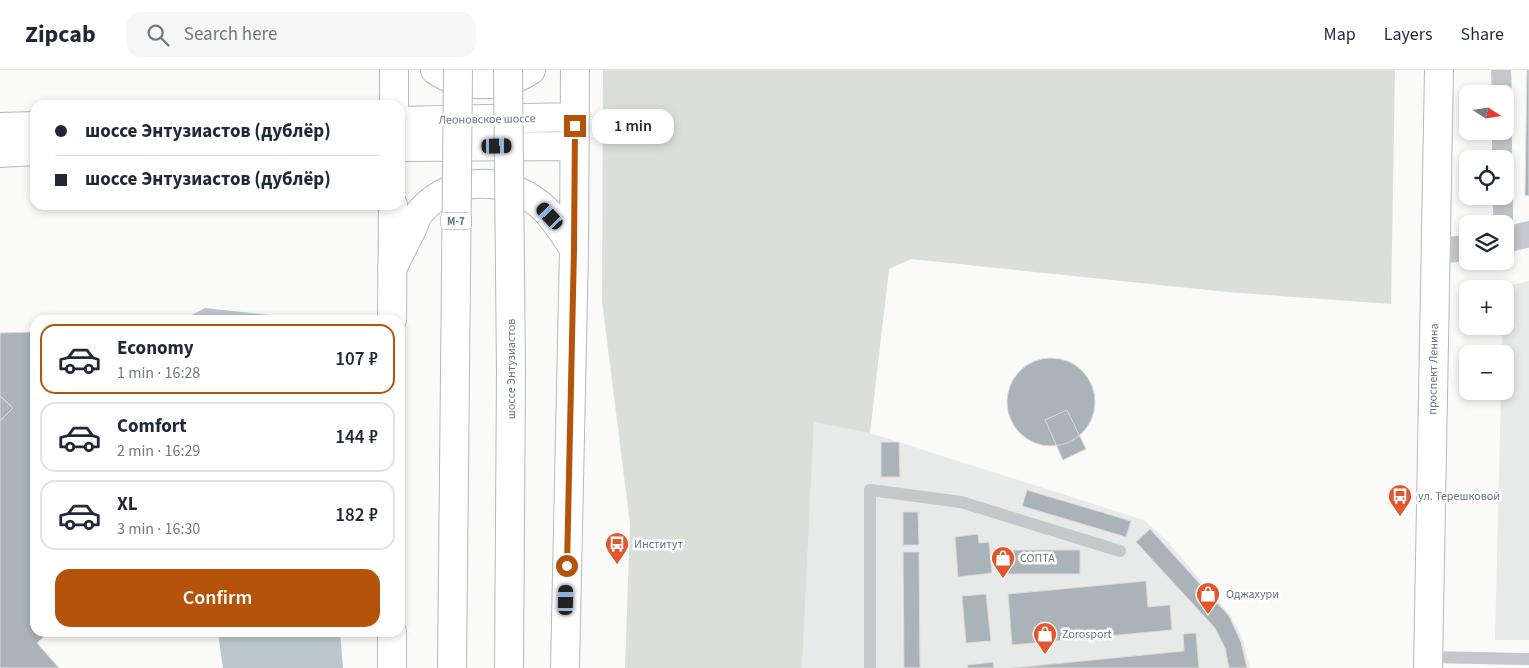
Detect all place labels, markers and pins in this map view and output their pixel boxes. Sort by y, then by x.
bus stop icon: ул. Терешковой [1387,483,1413,517]
place label: ул. Терешковой [1418,488,1500,505]
bus stop icon: Институт [604,531,630,565]
place label: Институт [634,536,683,553]
shop icon: СОПТА [990,545,1016,579]
place label: СОПТА [1020,550,1055,567]
shop icon: Оджахури [1195,581,1221,615]
place label: Оджахури [1226,586,1279,603]
shop icon: Zorosport [1032,621,1058,655]
place label: Zorosport [1062,626,1112,643]

